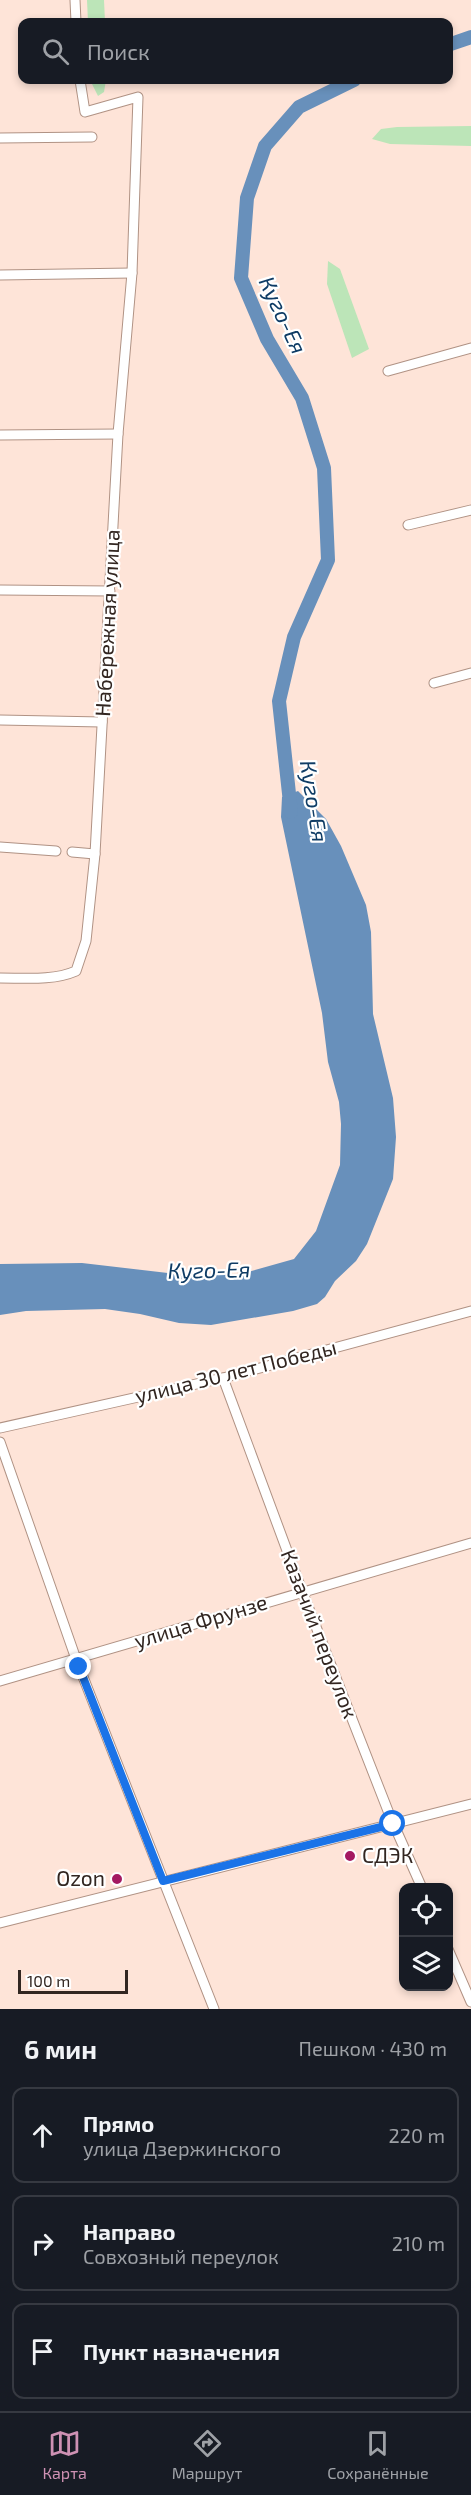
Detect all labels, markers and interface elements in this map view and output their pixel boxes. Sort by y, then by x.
search box [18,18,453,84]
icon: search [39,35,72,68]
text: Поиск [87,38,150,64]
water label: Куго-Ея [255,272,313,358]
street label: Набережная улица [89,529,125,717]
water label: Куго-Ея [296,758,334,844]
water label: Куго-Ея [167,1255,251,1283]
street label: улица 30 лет Победы [132,1333,339,1409]
street label: Казачий переулок [276,1545,364,1722]
street label: улица Фрунзе [131,1588,270,1654]
route end [65,1653,91,1679]
route start [379,1810,405,1836]
place label: СДЭК [362,1842,413,1867]
marker: СДЭК [343,1849,357,1863]
place label: Ozon [56,1865,105,1890]
marker: Ozon [110,1872,124,1886]
map controls [399,1883,453,1991]
button: locate [399,1883,453,1937]
button: layers [399,1937,453,1991]
scale bar [18,1967,128,1994]
text: 100 m [27,1971,70,1990]
text: 6 мин [24,2033,97,2064]
text: Пешком · 430 m [299,2036,447,2060]
text: Прямо [83,2110,154,2136]
icon: ahead [26,2119,59,2152]
text: 220 m [388,2123,445,2147]
text: улица Дзержинского [83,2136,281,2160]
text: Направо [83,2218,176,2244]
icon: right [26,2227,59,2260]
text: 210 m [392,2231,445,2255]
text: Совхозный переулок [83,2244,279,2268]
icon: arrive [26,2335,59,2368]
text: Пункт назначения [83,2338,280,2364]
tab: Карта [42,2427,87,2482]
tab: Маршрут [172,2427,242,2482]
tab: Сохранённые [327,2427,429,2482]

